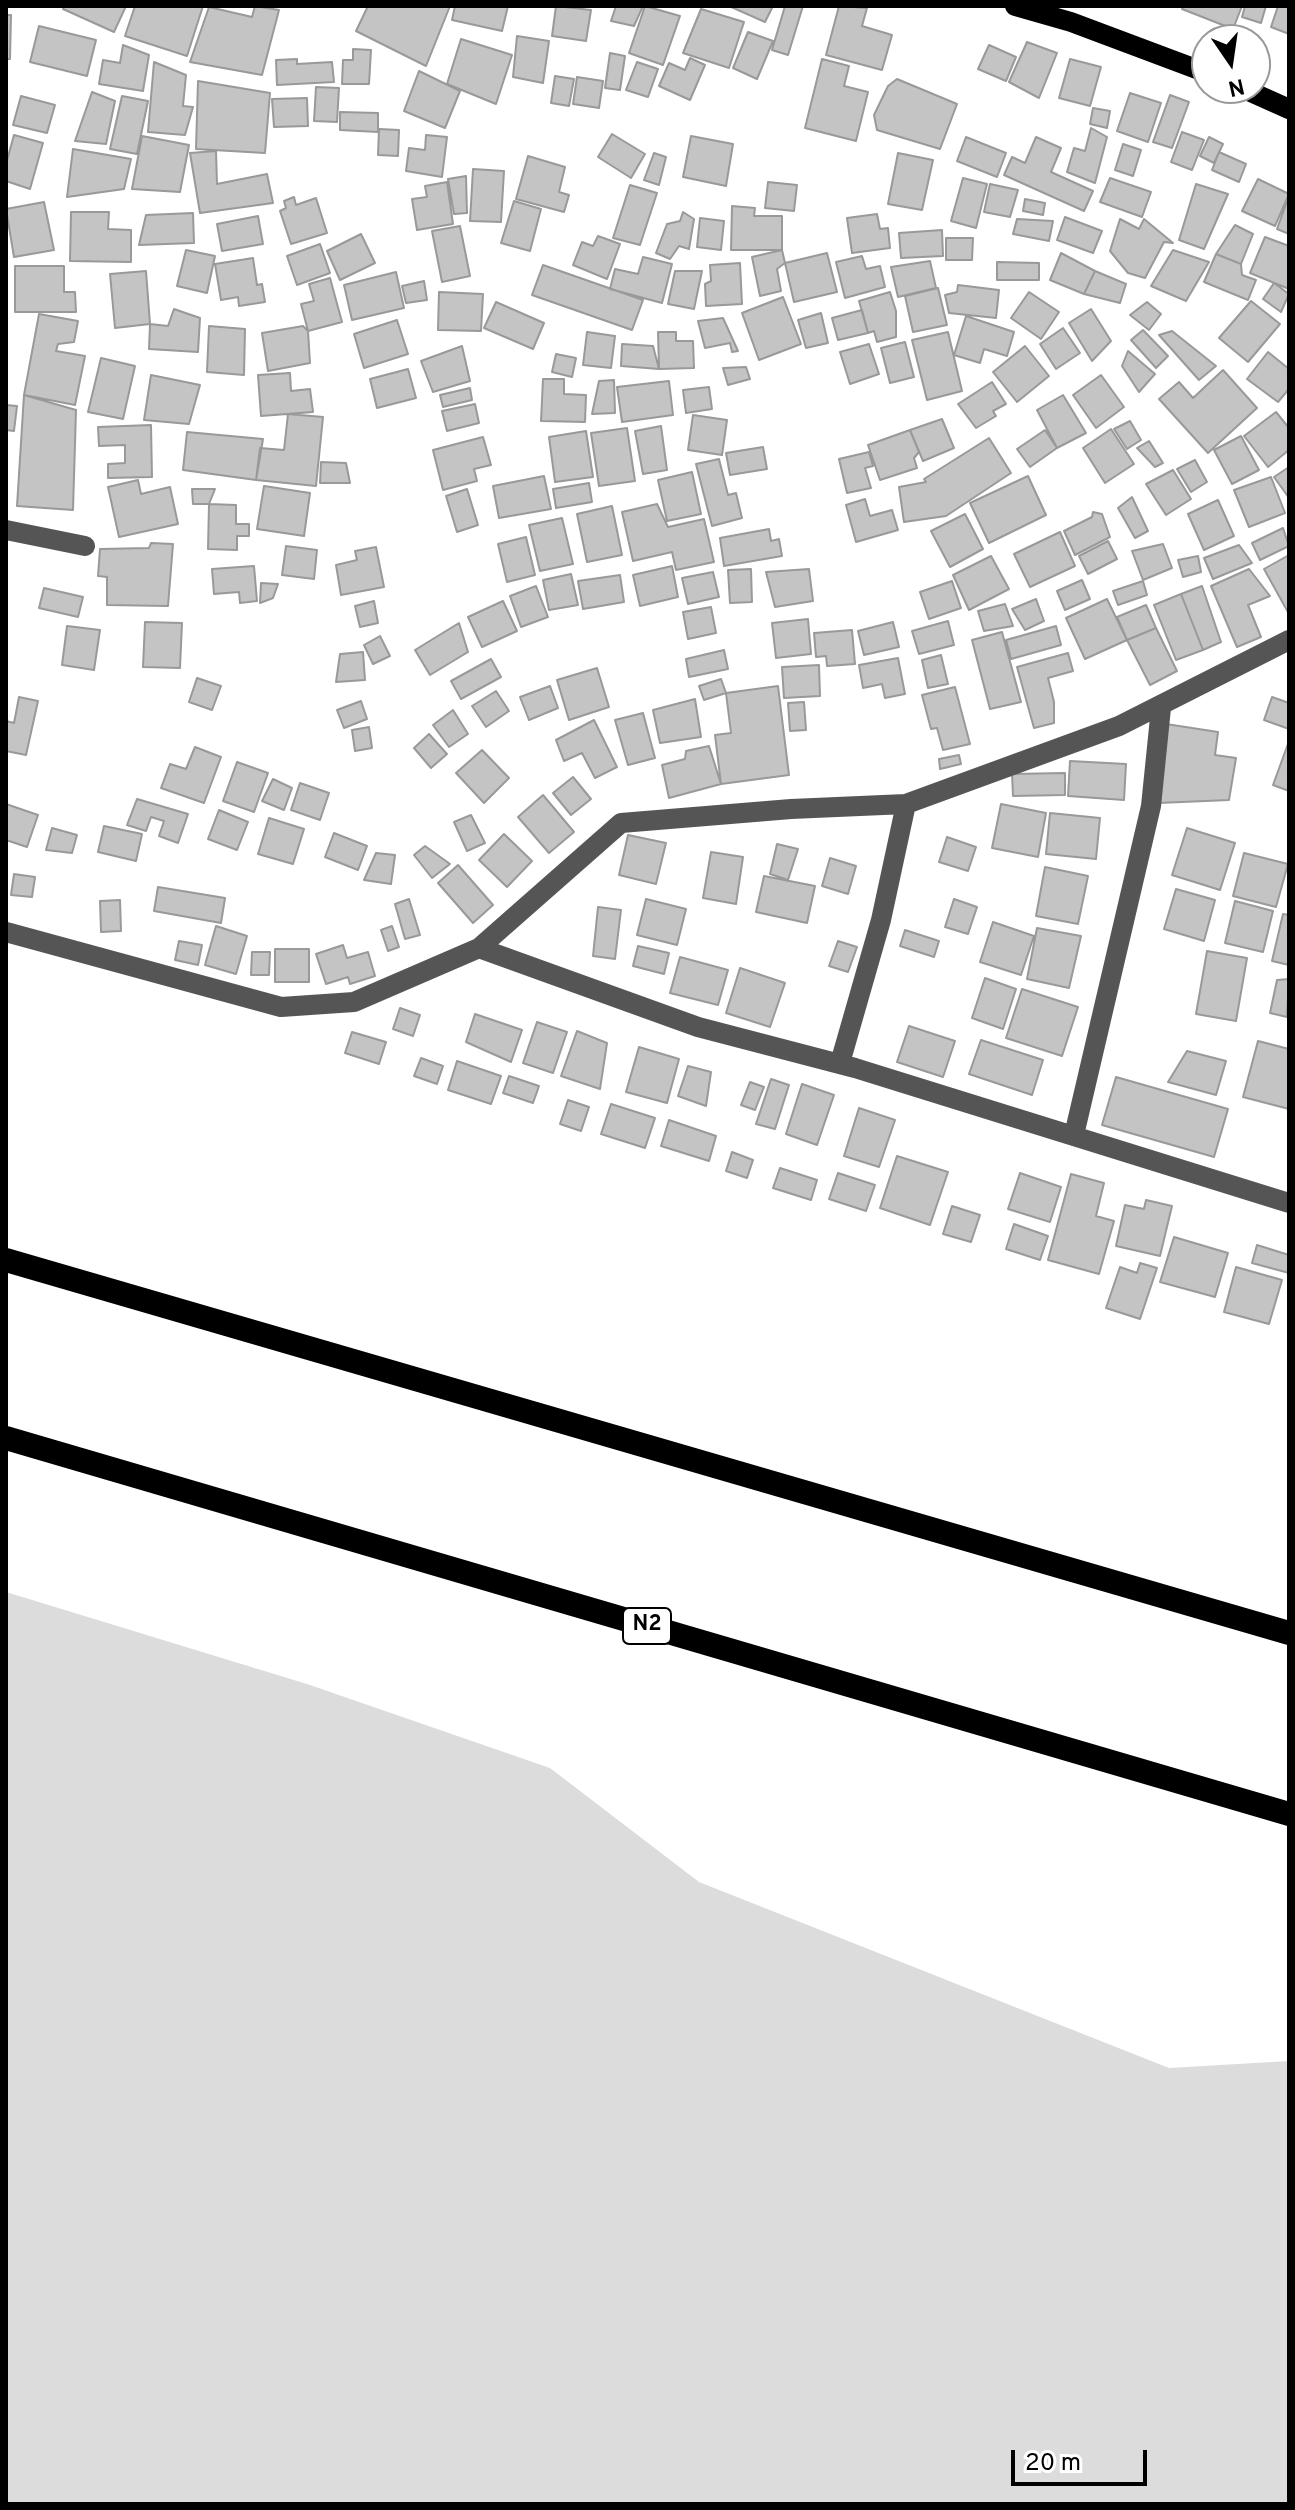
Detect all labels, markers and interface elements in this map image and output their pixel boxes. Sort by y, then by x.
north arrow [1191,24,1271,104]
text: N [1225,71,1247,101]
road number: N2 [623,1608,671,1644]
scale bar [1015,2434,1151,2484]
text: 20 m [1025,2449,1081,2479]

